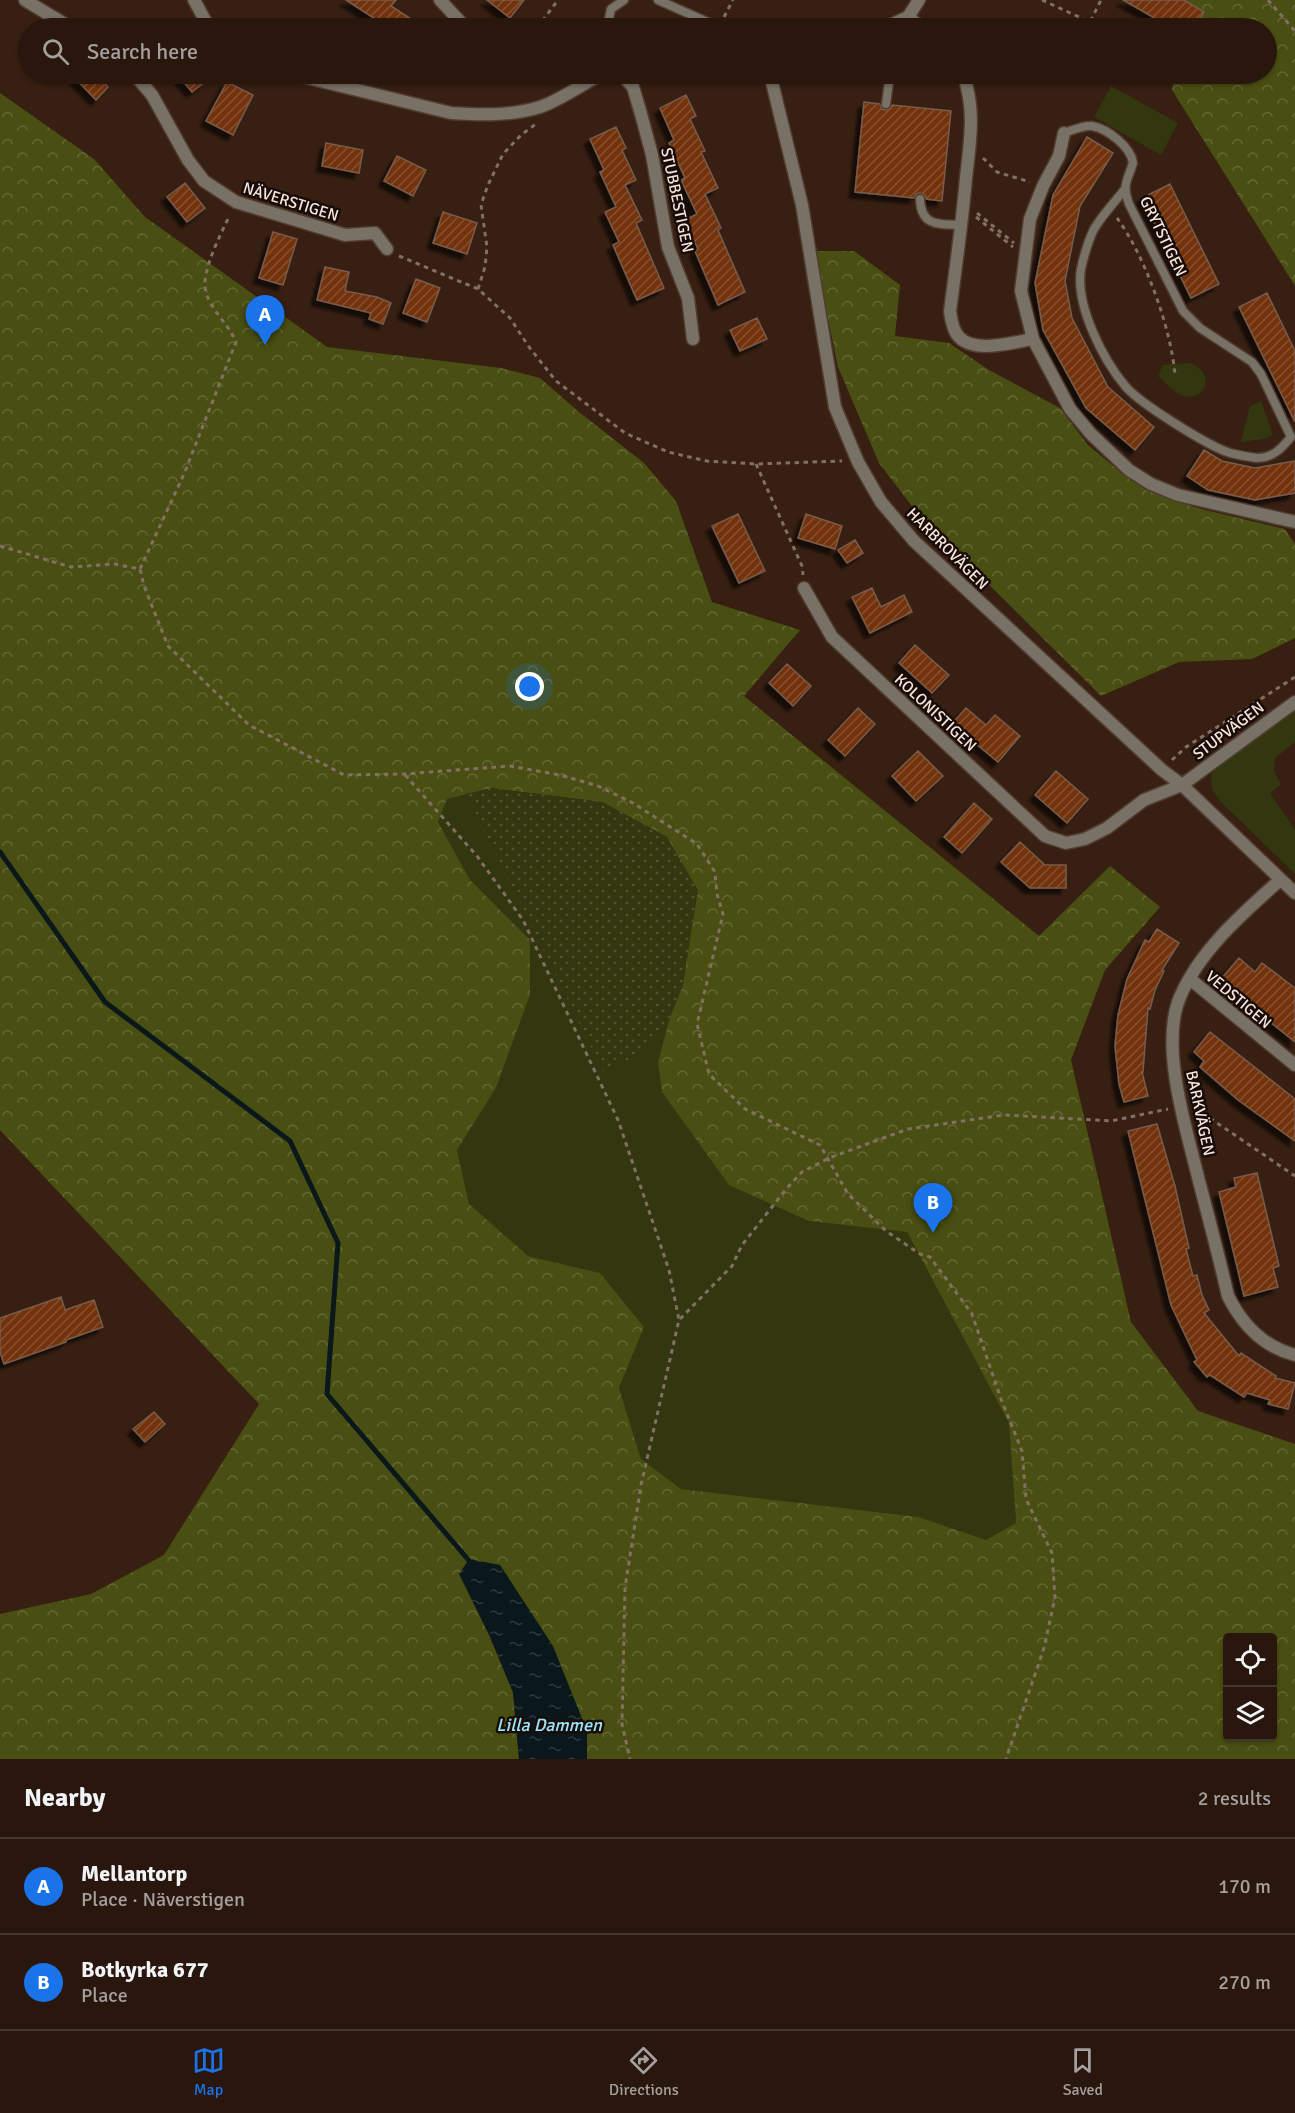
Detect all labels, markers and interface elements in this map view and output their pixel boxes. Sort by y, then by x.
search box [18,18,1277,84]
icon: search [39,35,72,68]
text: Search here [87,38,198,65]
street label: STUBBESTIGEN [656,146,698,254]
street label: NÄVERSTIGEN [240,178,341,226]
street label: GRYTSTIGEN [1135,193,1191,280]
pin: A [246,296,284,345]
street label: HARBROVÄGEN [902,504,992,594]
street label: KOLONISTIGEN [890,670,981,756]
your location [515,672,544,701]
street label: STUPVÄGEN [1189,697,1268,764]
street label: VEDSTIGEN [1201,966,1275,1033]
street label: BARKVÄGEN [1181,1069,1219,1158]
pin: B [914,1184,952,1233]
map controls [1223,1633,1277,1741]
button: locate [1223,1633,1277,1687]
button: layers [1223,1687,1277,1741]
water label: Lilla Dammen [496,1714,603,1736]
text: Nearby [24,1782,105,1814]
text: 2 results [1198,1786,1271,1811]
text: Mellantorp [81,1860,187,1887]
text: A [37,1874,50,1899]
text: 170 m [1218,1874,1271,1899]
text: Place · Näverstigen [81,1887,245,1912]
text: Botkyrka 677 [81,1956,209,1983]
text: B [37,1970,50,1995]
text: 270 m [1218,1970,1271,1995]
text: Place [81,1983,128,2008]
tab: Map [192,2044,225,2100]
tab: Directions [609,2044,679,2100]
tab: Saved [1063,2044,1103,2100]

